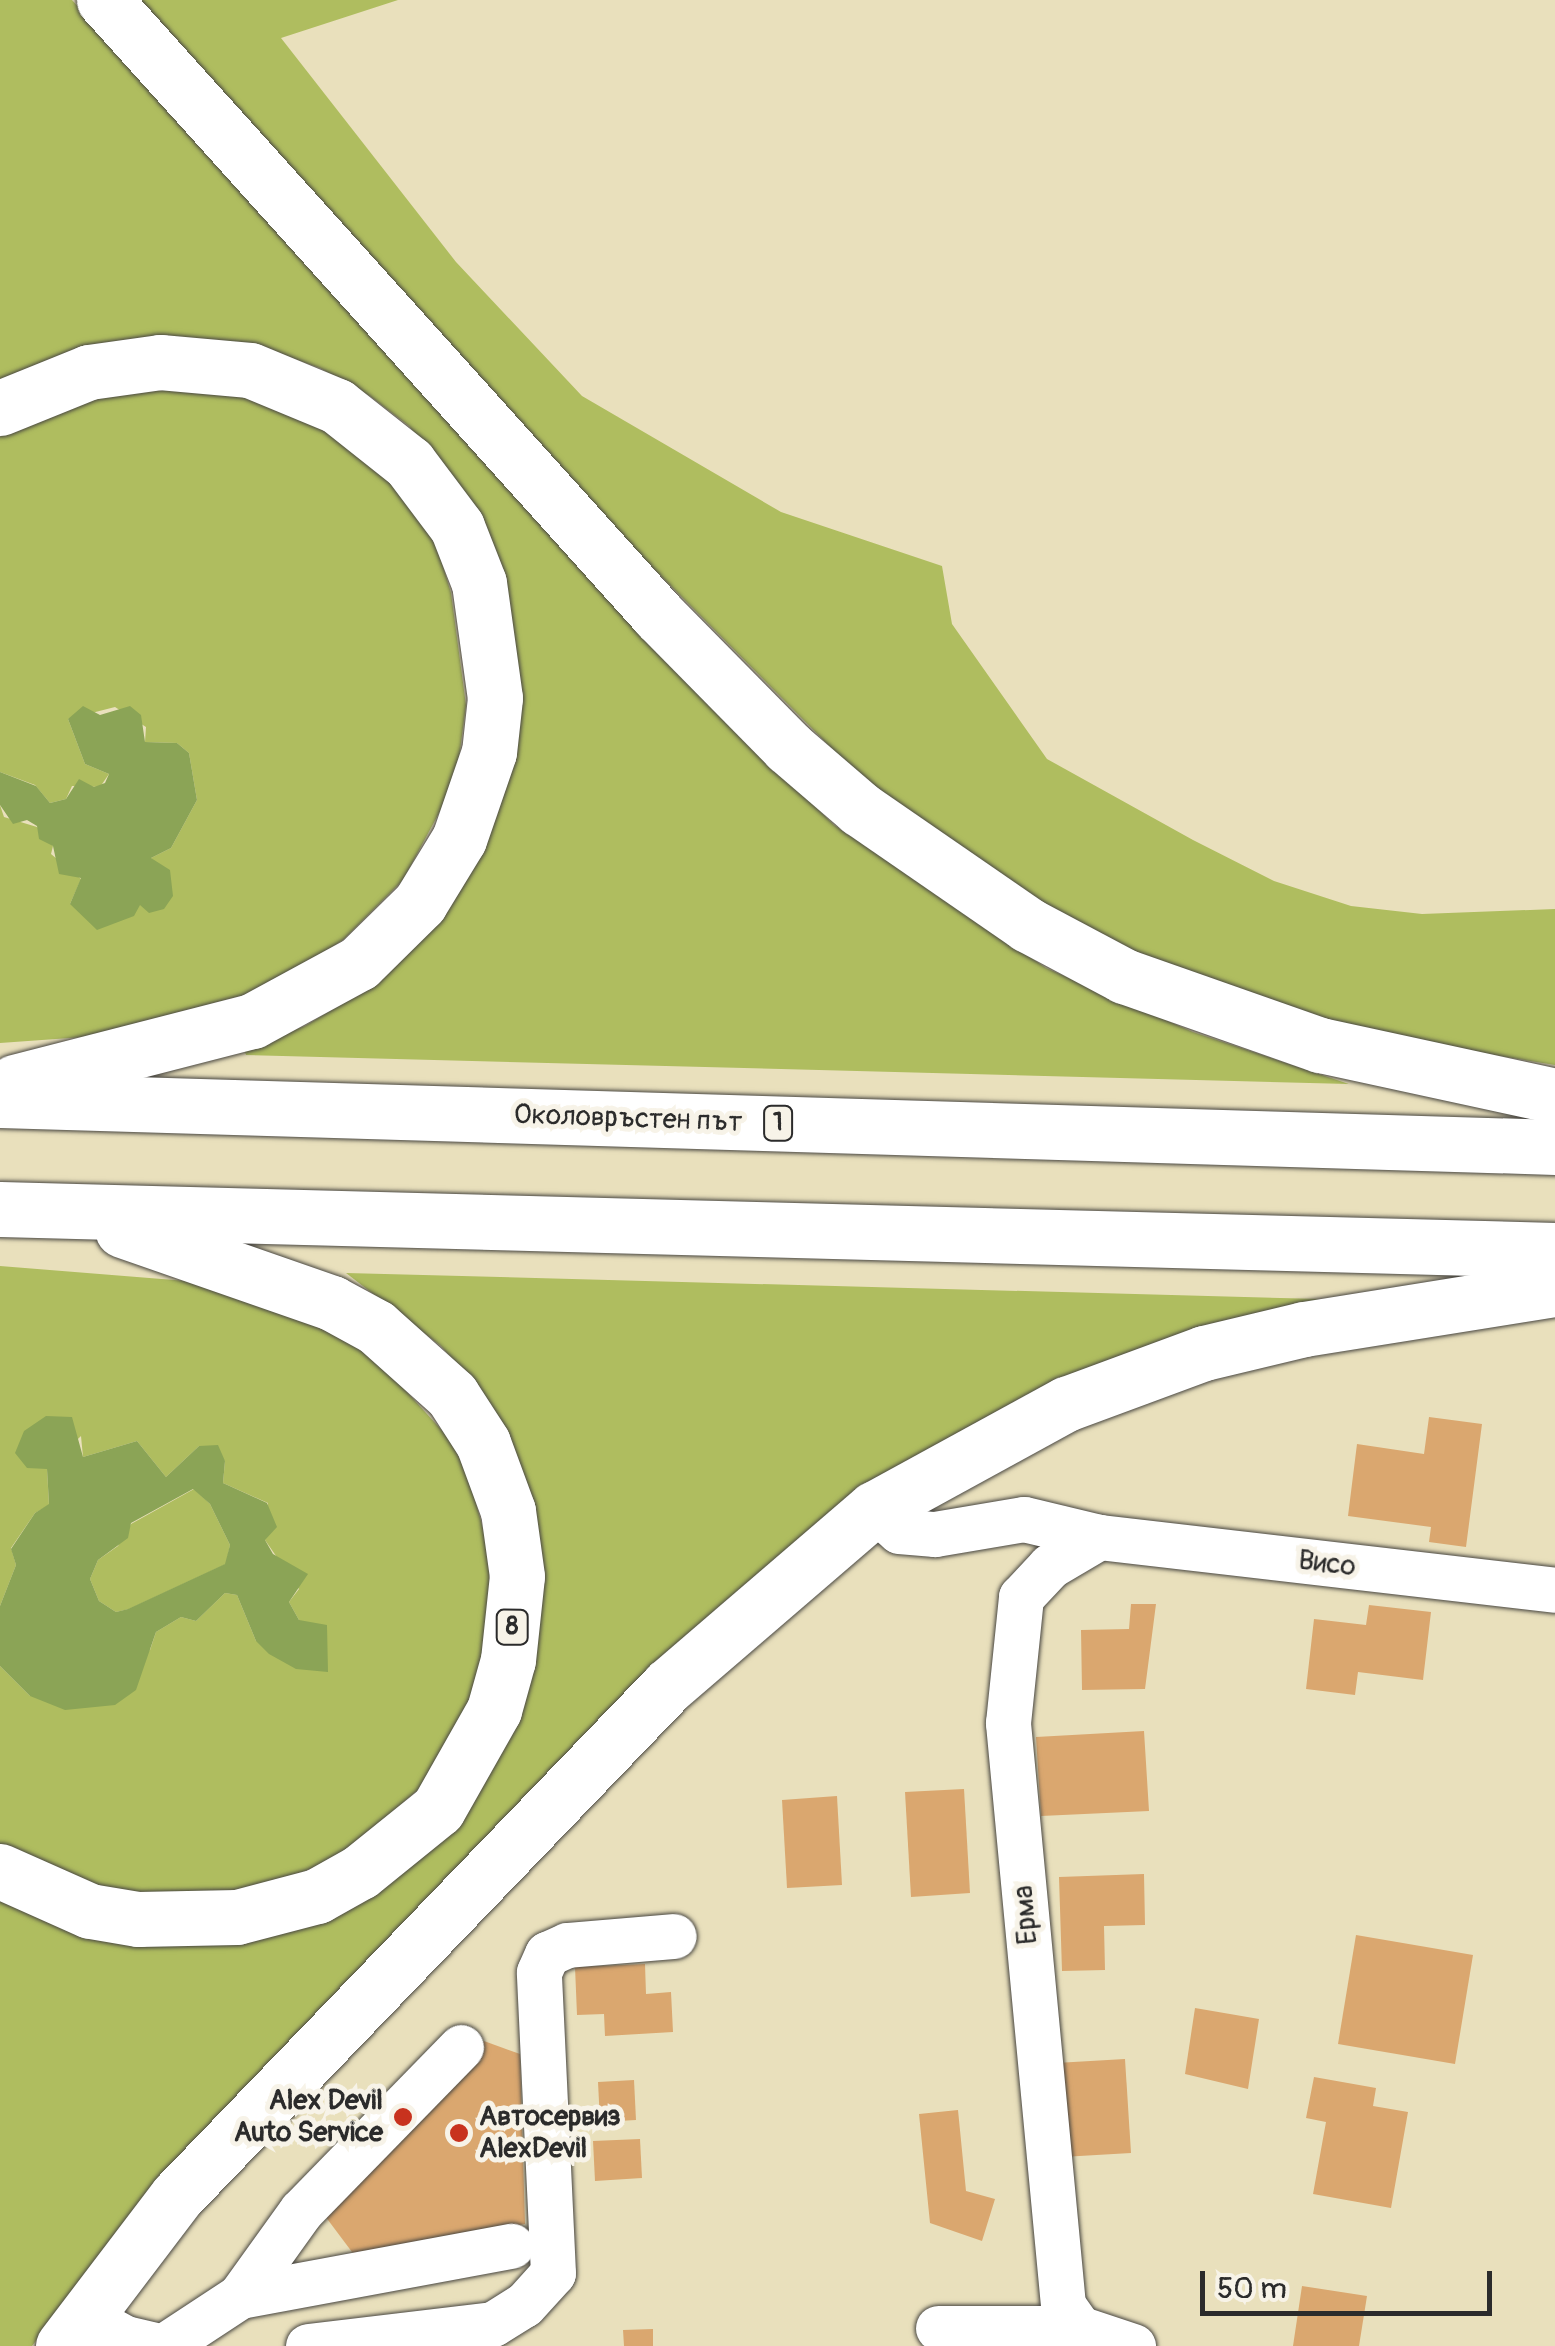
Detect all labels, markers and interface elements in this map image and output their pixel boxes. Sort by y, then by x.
street label: Околовръстен път [513,1098,743,1140]
road number: 1 [763,1103,793,1143]
street label: Висо [1296,1544,1358,1584]
road number: 8 [494,1607,530,1647]
street label: Ерма [1007,1884,1045,1946]
place label: Alex Devil Auto Service [234,2084,383,2150]
place label: Автосервиз AlexDevil [479,2100,621,2166]
marker: Alex Devil Auto Service [392,2106,414,2128]
marker: Автосервиз AlexDevil [448,2122,470,2144]
scale bar [1205,2251,1498,2313]
text: 50 m [1217,2270,1287,2307]

